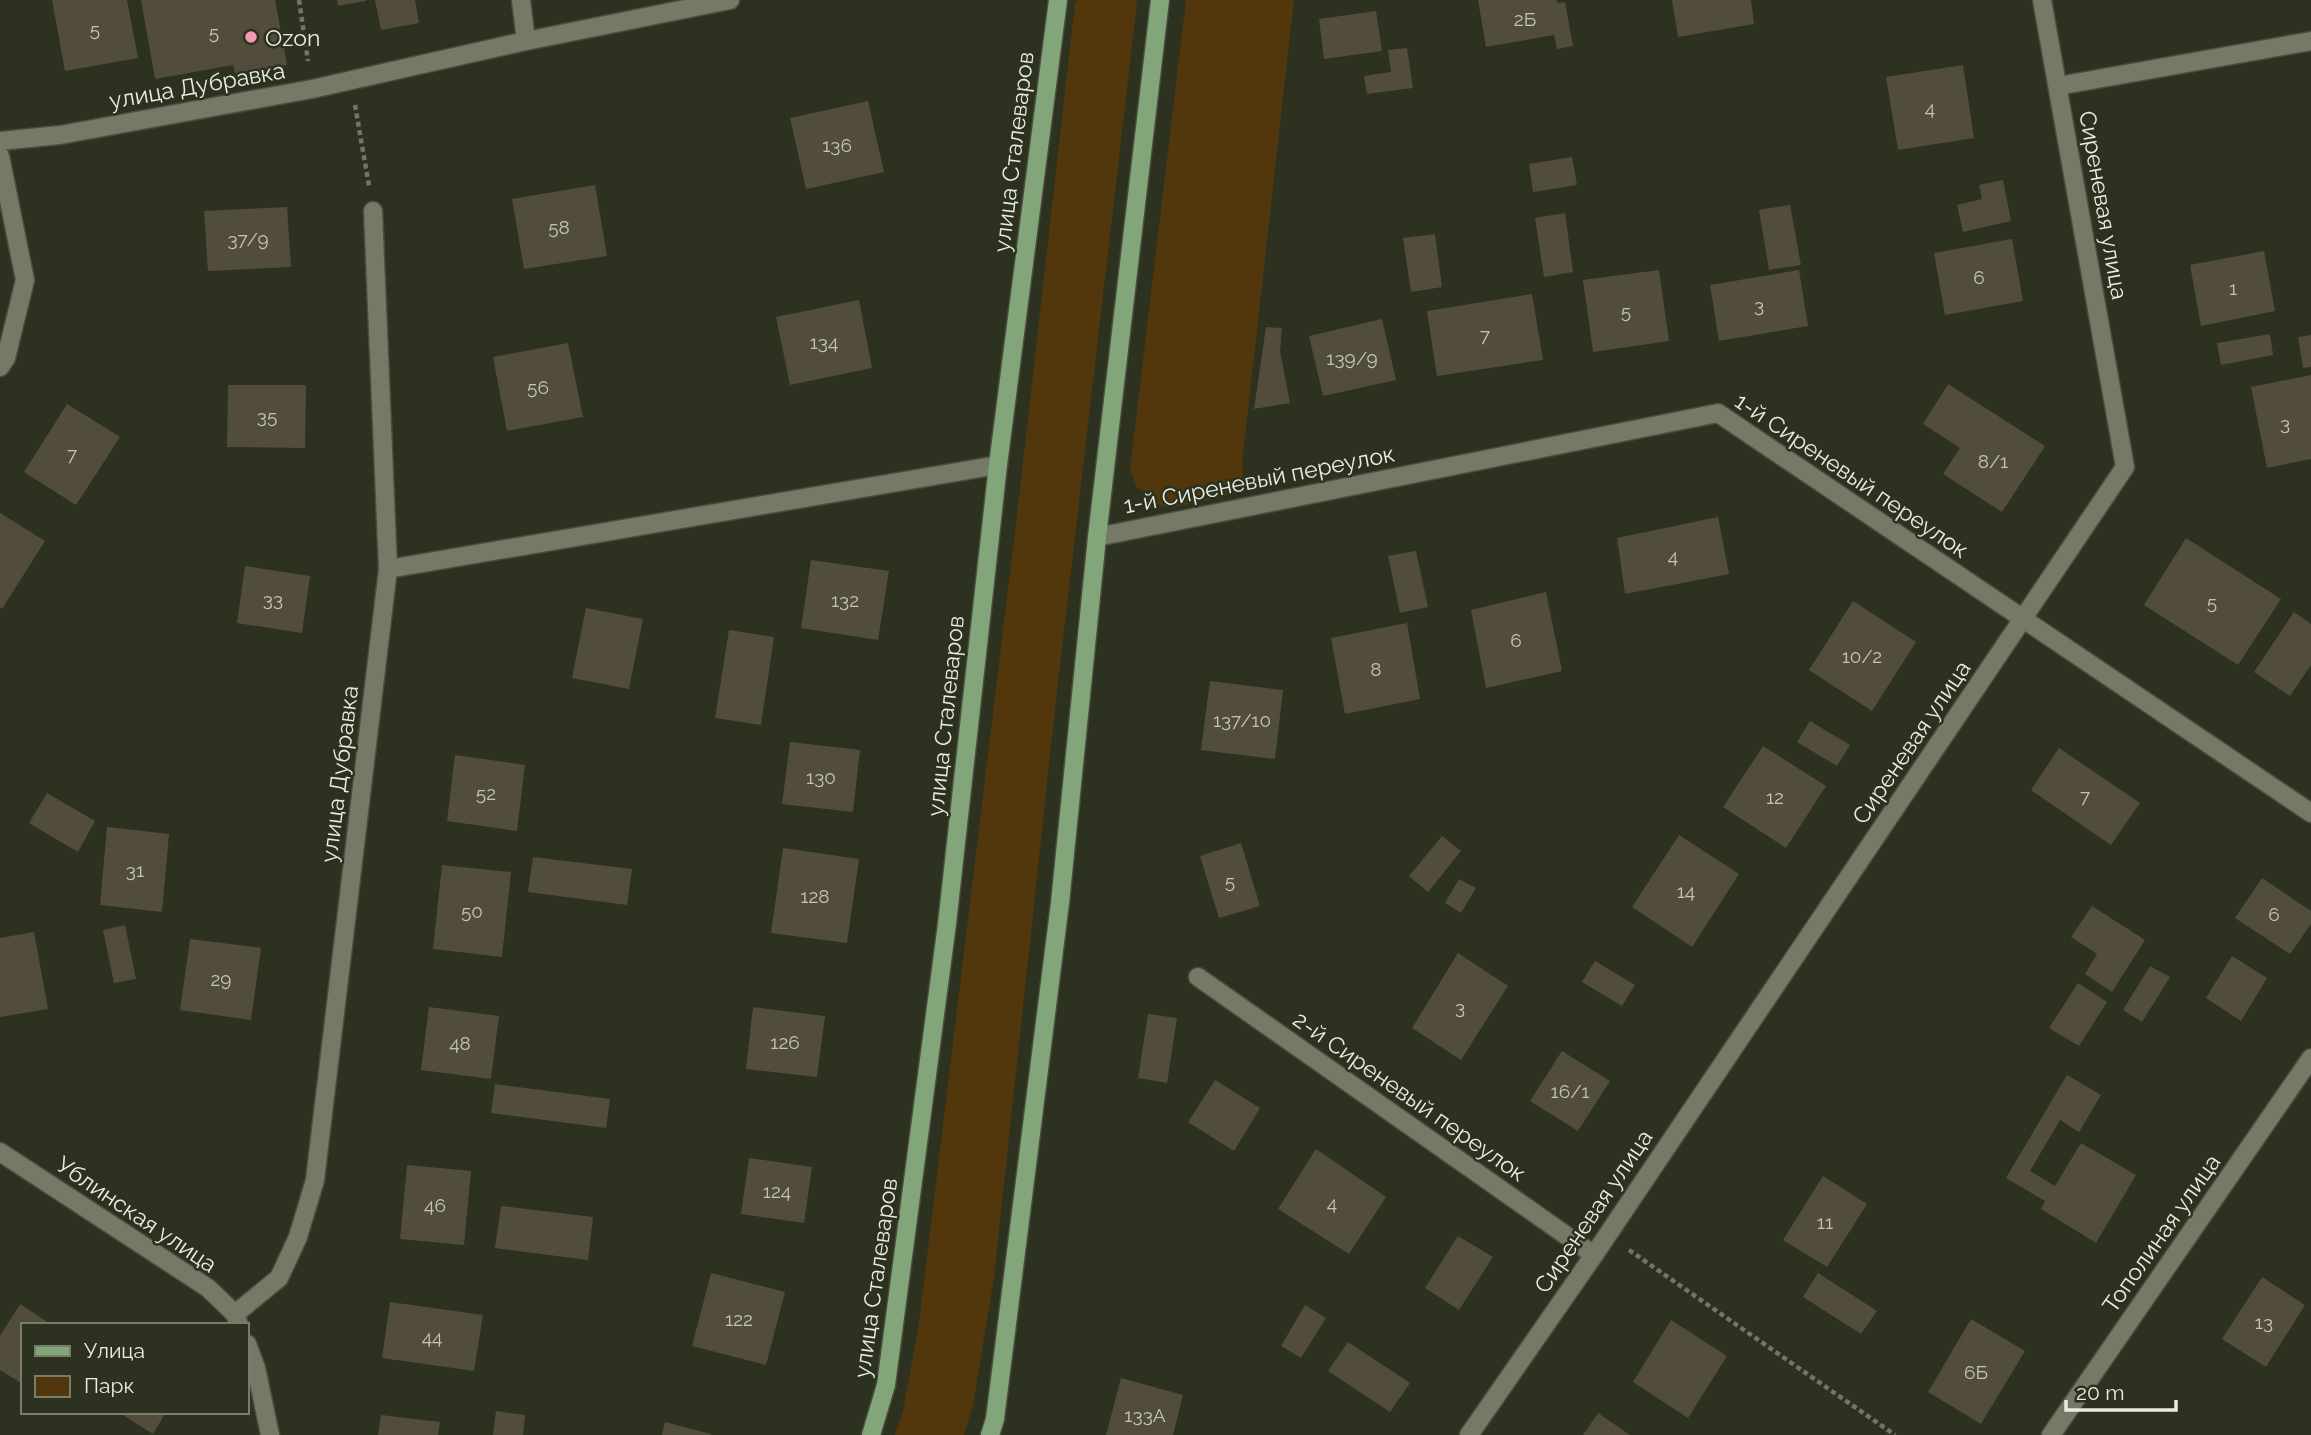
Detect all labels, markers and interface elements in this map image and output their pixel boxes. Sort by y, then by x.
house number: 2Б [1514,8,1536,30]
house number: 5 [90,18,100,40]
house number: 5 [209,21,219,43]
place label: Ozon [265,24,320,51]
marker: Ozon [243,29,259,45]
street label: улица Сталеваров [987,50,1039,254]
street label: улица Дубравка [107,56,287,114]
house number: 4 [1925,97,1935,119]
street label: Сиреневая улица [2074,109,2134,301]
house number: 136 [822,134,852,156]
house number: 58 [548,216,570,238]
house number: 37/9 [227,228,269,250]
house number: 6 [1973,266,1985,288]
house number: 1 [2229,277,2237,299]
house number: 3 [1754,294,1764,316]
house number: 5 [1621,300,1631,322]
house number: 7 [1480,324,1490,346]
house number: 134 [810,331,838,353]
house number: 139/9 [1326,347,1378,369]
house number: 56 [527,376,549,398]
street label: 1-й Сиреневый переулок [1730,387,1974,563]
house number: 35 [257,405,277,427]
house number: 3 [2280,412,2290,434]
street label: 1-й Сиреневый переулок [1121,439,1397,519]
house number: 7 [67,443,77,465]
house number: 8/1 [1978,450,2008,472]
house number: 4 [1668,545,1678,567]
house number: 33 [263,588,283,610]
house number: 132 [831,589,859,611]
house number: 5 [2207,591,2217,613]
street label: улица Сталеваров [921,614,969,818]
house number: 6 [1510,629,1522,651]
house number: 10/2 [1842,645,1882,667]
street label: Сиреневая улица [1846,655,1976,829]
house number: 8 [1370,658,1382,680]
street label: улица Дубравка [315,684,363,864]
house number: 137/10 [1213,709,1271,731]
house number: 130 [806,766,836,788]
house number: 52 [476,782,496,804]
house number: 7 [2080,785,2090,807]
house number: 12 [1766,786,1784,808]
house number: 31 [126,859,144,881]
house number: 5 [1225,870,1235,892]
house number: 14 [1677,880,1695,902]
house number: 128 [800,885,830,907]
house number: 50 [461,900,483,922]
house number: 6 [2268,903,2280,925]
house number: 29 [210,968,232,990]
house number: 3 [1455,996,1465,1018]
street label: 2-й Сиреневый переулок [1288,1005,1532,1187]
house number: 126 [770,1031,800,1053]
house number: 48 [449,1032,471,1054]
house number: 16/1 [1551,1080,1589,1102]
street label: Сиреневая улица [1528,1124,1658,1298]
street label: Тополиная улица [2096,1149,2226,1317]
street label: Ублинская улица [52,1150,222,1278]
street label: улица Сталеваров [848,1176,902,1380]
house number: 124 [763,1180,791,1202]
house number: 4 [1327,1192,1337,1214]
house number: 46 [424,1194,446,1216]
house number: 11 [1817,1211,1833,1233]
house number: 122 [725,1308,753,1330]
house number: 13 [2255,1311,2273,1333]
legend [21,1323,248,1414]
house number: 44 [422,1326,442,1348]
text: Улица [84,1338,145,1363]
house number: 6Б [1964,1361,1988,1383]
scale bar [2066,1368,2176,1412]
text: Парк [84,1373,134,1398]
text: 20 m [2076,1380,2124,1405]
house number: 133А [1124,1404,1166,1426]

